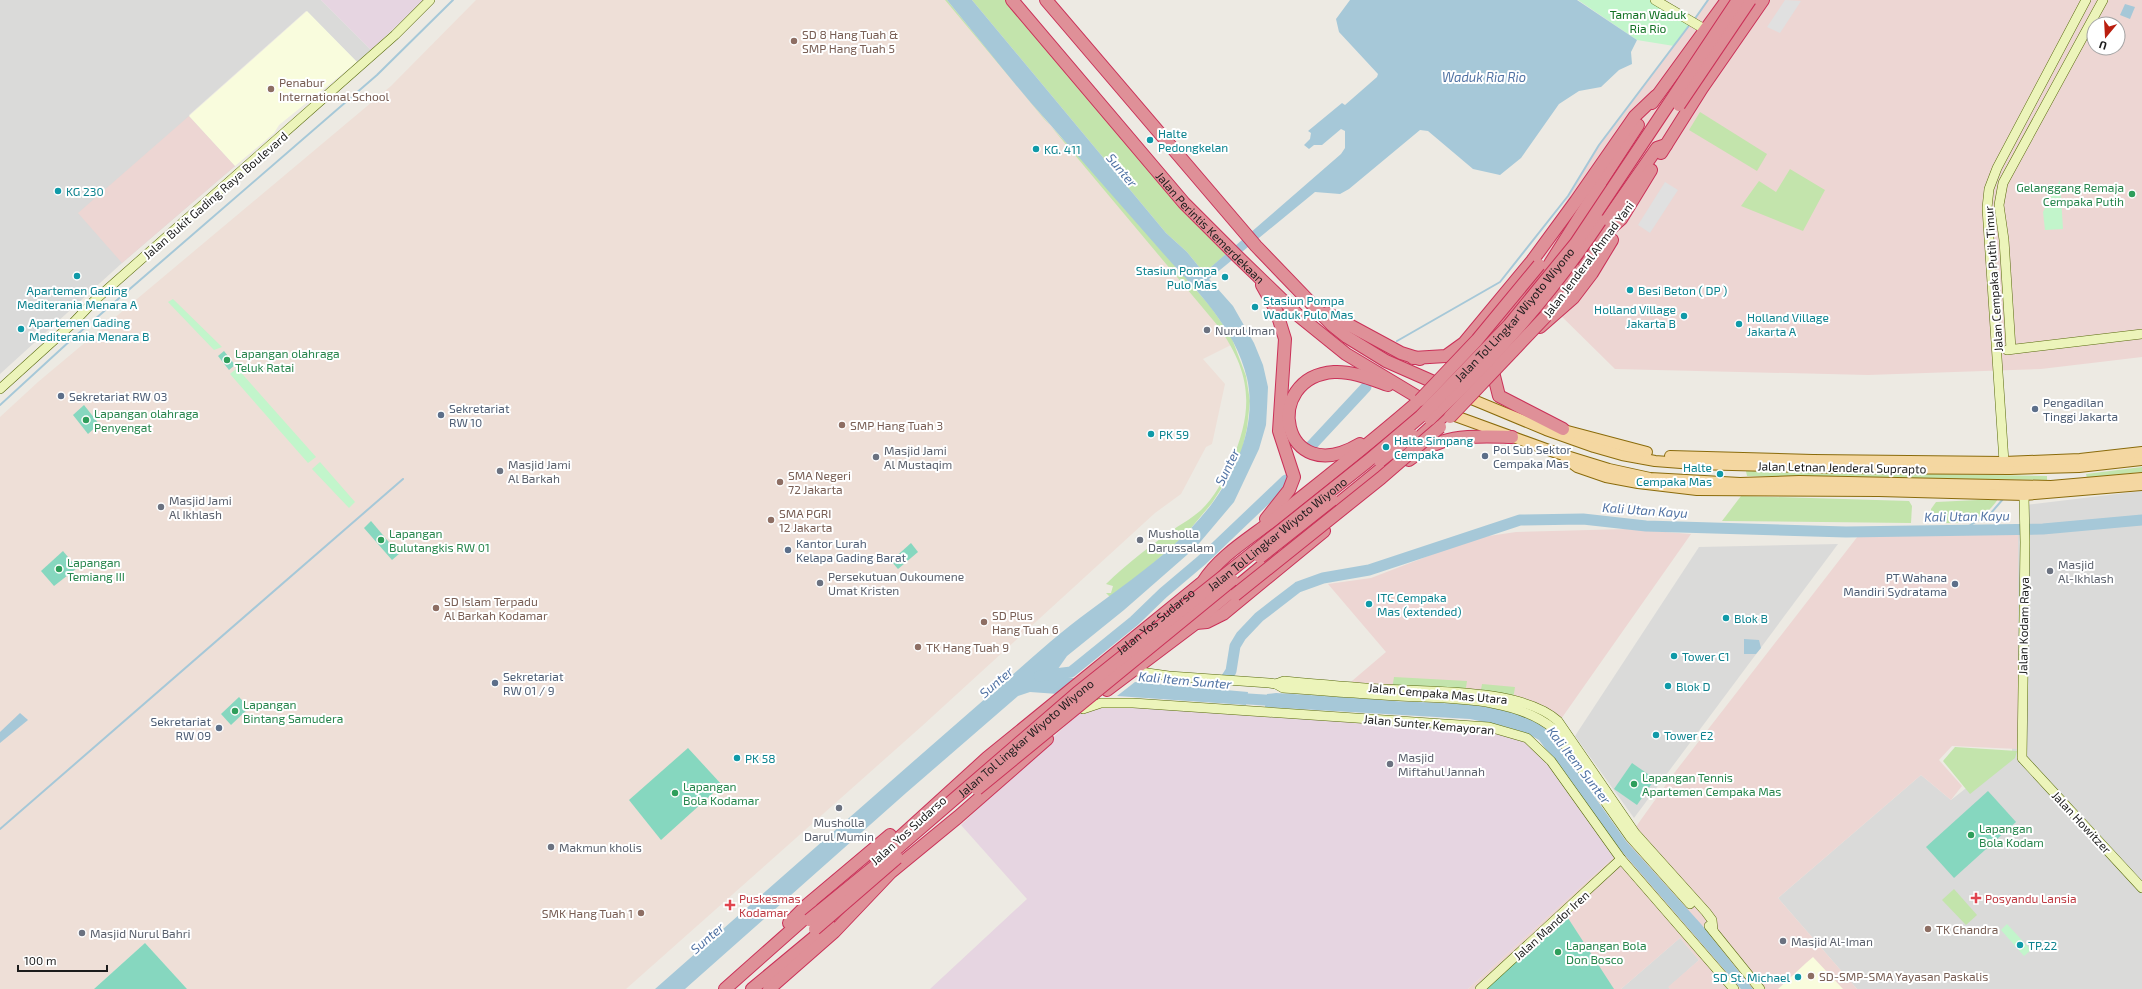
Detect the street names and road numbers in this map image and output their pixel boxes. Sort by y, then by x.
street label: Jalan Bukit Gading Raya Boulevard [140,129,290,261]
street label: Jalan Perintis Kemerdekaan [1153,169,1268,286]
street label: Jalan Jenderal Ahmad Yani [1540,198,1636,320]
street label: Jalan Cempaka Putih Timur [1981,205,2005,352]
street label: Jalan Tol Lingkar Wiyoto Wiyono [1451,244,1577,384]
street label: Jalan Letnan Jenderal Suprapto [1757,459,1927,475]
street label: Jalan Tol Lingkar Wiyoto Wiyono [1205,474,1350,593]
street label: Jalan Kodam Raya [2015,577,2031,675]
street label: Jalan Yos Sudarso [1113,585,1197,657]
street label: Jalan Tol Lingkar Wiyoto Wiyono [955,676,1096,800]
street label: Jalan Cempaka Mas Utara [1368,680,1508,706]
street label: Jalan Sunter Kemayoran [1363,711,1495,737]
street label: Jalan Howitzer [2050,788,2115,856]
street label: Jalan Yos Sudarso [867,792,949,867]
street label: Jalan Mandor Iren [1510,887,1592,963]

